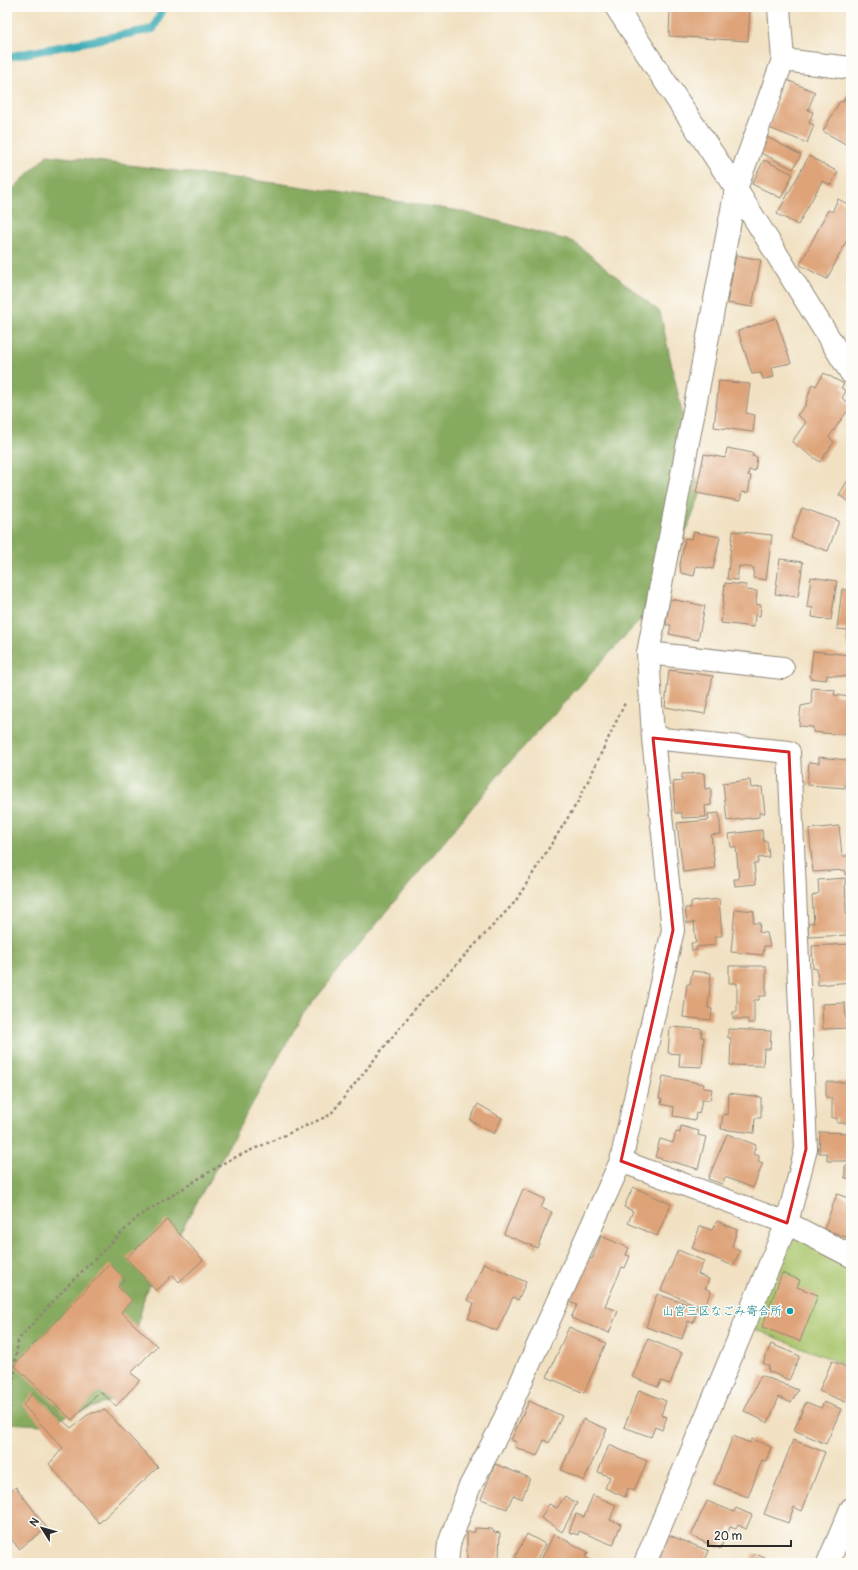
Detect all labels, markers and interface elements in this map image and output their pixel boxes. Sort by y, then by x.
place label: 山宮三区なごみ寄合所 [662,1304,782,1319]
marker: 山宮三区なごみ寄合所 [785,1306,795,1316]
north arrow [22,1508,62,1548]
text: N [27,1515,42,1529]
scale bar [708,1522,791,1548]
text: 20 m [714,1529,743,1544]

